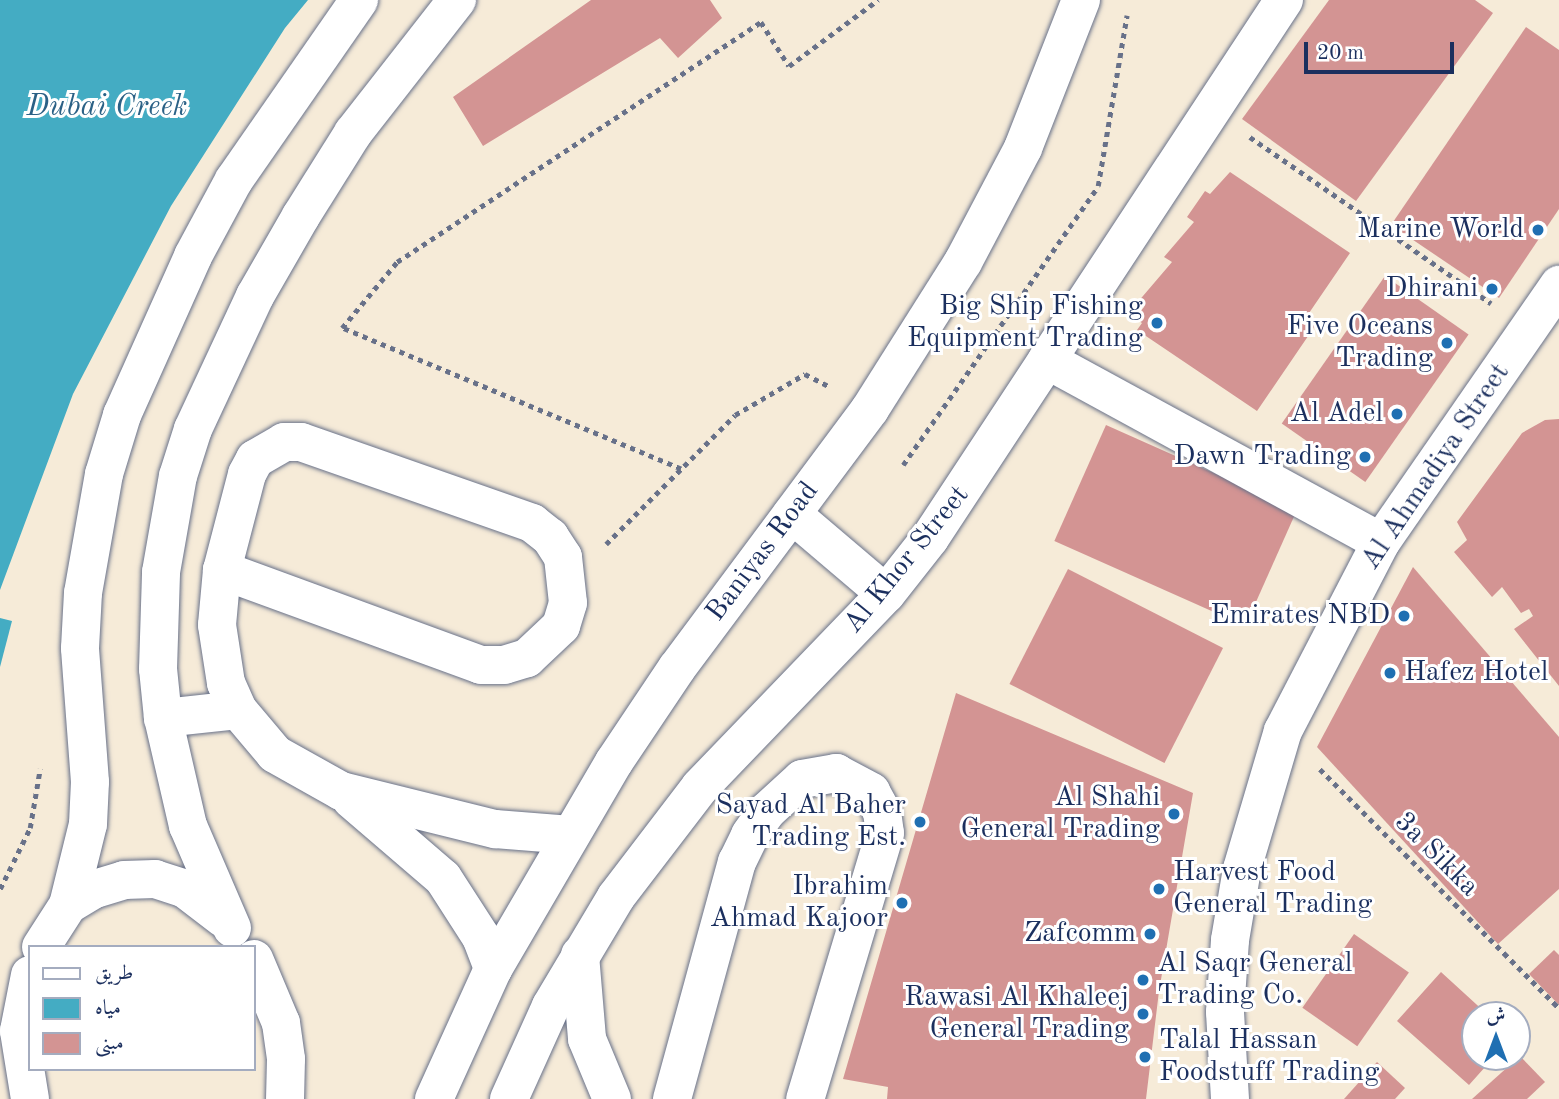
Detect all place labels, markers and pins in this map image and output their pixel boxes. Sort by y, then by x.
place label: Marine World [1357,213,1524,247]
marker: Marine World [1530,222,1546,238]
place label: Dhirani [1385,272,1478,306]
marker: Dhirani [1484,281,1500,297]
place label: Big Ship Fishing Equipment Trading [907,290,1143,356]
place label: Five Oceans Trading [1287,310,1433,376]
marker: Big Ship Fishing Equipment Trading [1149,315,1165,331]
marker: Five Oceans Trading [1439,335,1455,351]
place label: Al Adel [1290,397,1383,431]
marker: Al Adel [1389,406,1405,422]
place label: Dawn Trading [1174,440,1351,474]
marker: Dawn Trading [1357,449,1373,465]
place label: Emirates NBD [1210,599,1390,633]
marker: Emirates NBD [1396,608,1412,624]
place label: Hafez Hotel [1404,656,1548,690]
marker: Hafez Hotel [1382,665,1398,681]
place label: Al Shahi General Trading [961,781,1160,847]
place label: Sayad Al Baher Trading Est. [715,789,906,855]
marker: Al Shahi General Trading [1166,806,1182,822]
marker: Sayad Al Baher Trading Est. [912,814,928,830]
place label: Harvest Food General Trading [1173,856,1372,922]
place label: Ibrahim Ahmad Kajoor [710,870,888,936]
marker: Harvest Food General Trading [1151,881,1167,897]
marker: Ibrahim Ahmad Kajoor [894,895,910,911]
place label: Zafcomm [1024,917,1136,951]
marker: Zafcomm [1142,926,1158,942]
place label: Al Saqr General Trading Co. [1157,947,1352,1013]
marker: Al Saqr General Trading Co. [1135,972,1151,988]
place label: Rawasi Al Khaleej General Trading [904,981,1129,1047]
marker: Rawasi Al Khaleej General Trading [1135,1006,1151,1022]
place label: Talal Hassan Foodstuff Trading [1159,1024,1379,1090]
marker: Talal Hassan Foodstuff Trading [1137,1049,1153,1065]

